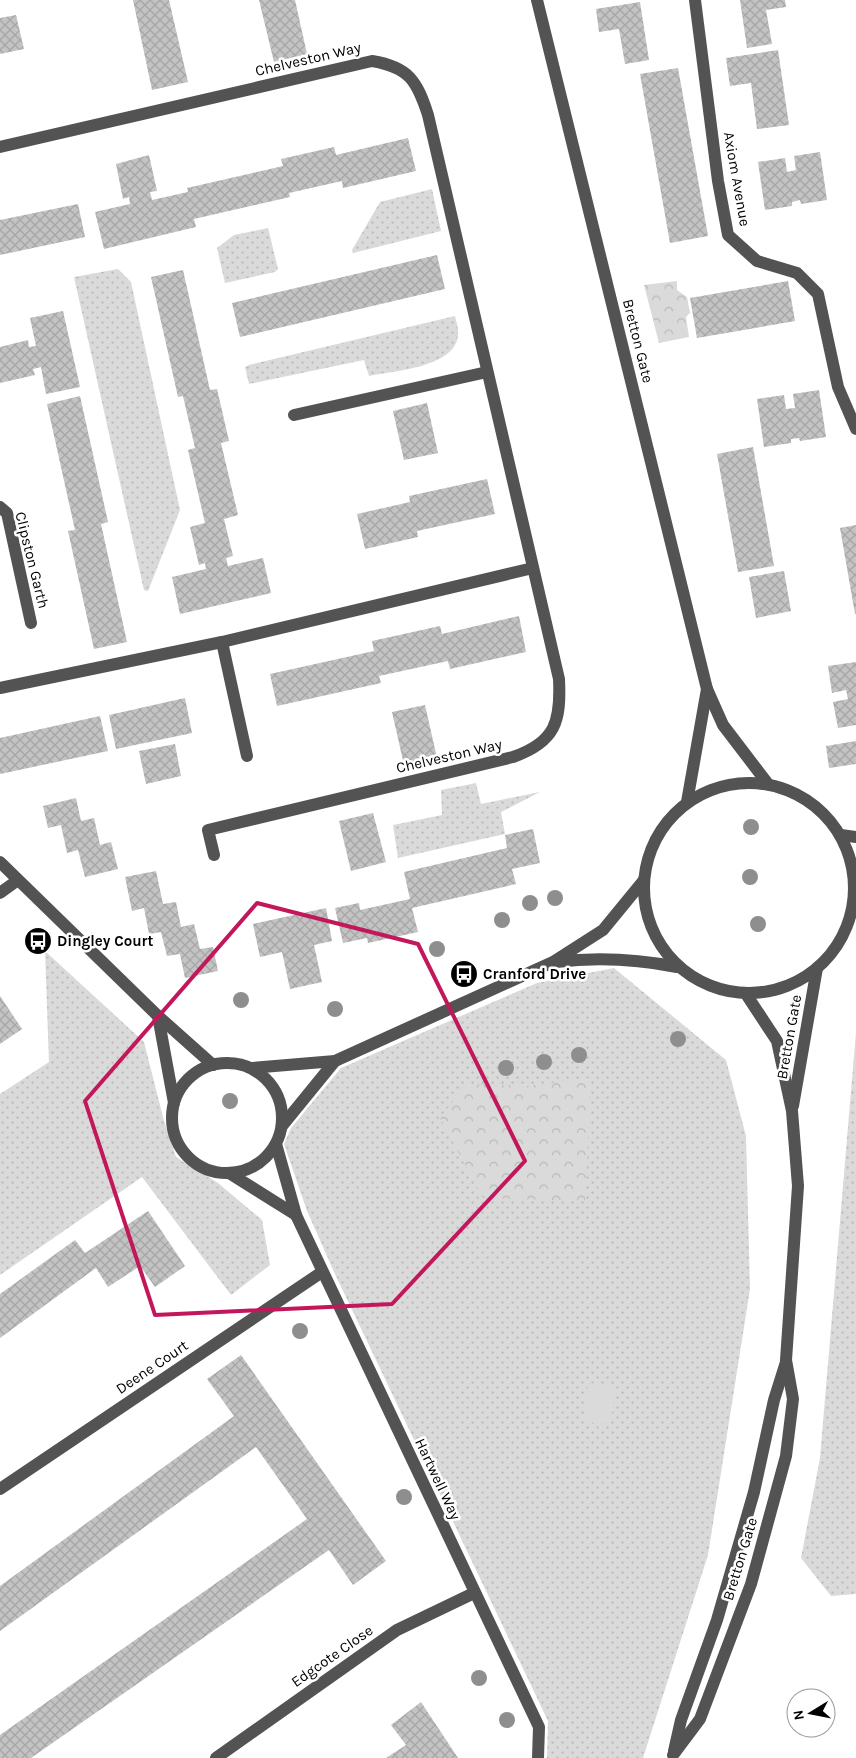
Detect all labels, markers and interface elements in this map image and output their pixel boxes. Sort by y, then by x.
street label: Chelveston Way [253,38,363,80]
street label: Axiom Avenue [720,130,754,228]
street label: Bretton Gate [619,297,657,385]
street label: Clipston Garth [11,510,53,610]
street label: Chelveston Way [394,735,504,777]
bus stop icon: Dingley Court [23,926,53,956]
place label: Dingley Court [57,932,153,950]
bus stop icon: Cranford Drive [449,959,479,989]
place label: Cranford Drive [483,965,586,983]
street label: Bretton Gate [773,993,805,1081]
street label: Deene Court [112,1336,192,1398]
street label: Hartwell Way [411,1435,465,1523]
street label: Bretton Gate [719,1515,761,1603]
street label: Edgcote Close [288,1621,376,1691]
north arrow [786,1688,836,1738]
text: N [789,1709,808,1722]

